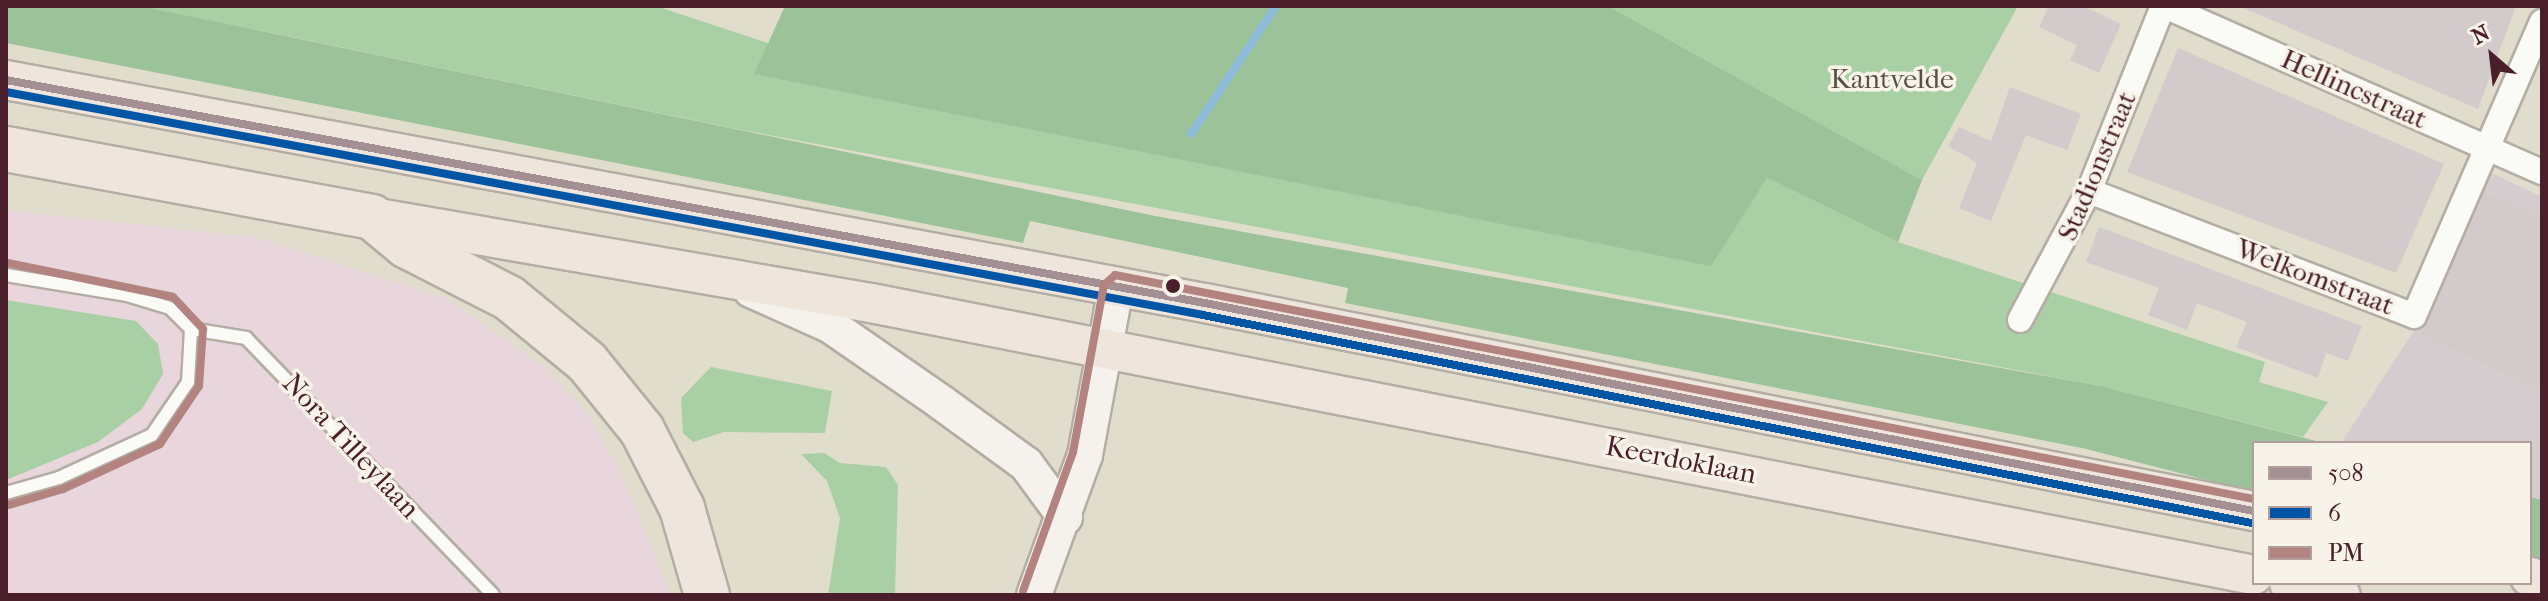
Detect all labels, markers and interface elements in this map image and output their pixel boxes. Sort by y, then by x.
north arrow [2452,16,2532,96]
text: N [2467,19,2494,50]
street label: Hellincstraat [2276,42,2432,136]
park label: Kantvelde [1830,62,1954,96]
street label: Stadionstraat [2050,86,2144,246]
street label: Welkomstraat [2231,231,2399,323]
unlabelled marker [1165,278,1181,294]
street label: Nora Tilleylaan [275,367,427,525]
street label: Keerdoklaan [1603,429,1759,491]
legend [2252,441,2532,585]
text: 508 [2328,459,2364,487]
text: 6 [2328,499,2341,527]
text: PM [2328,539,2364,567]

